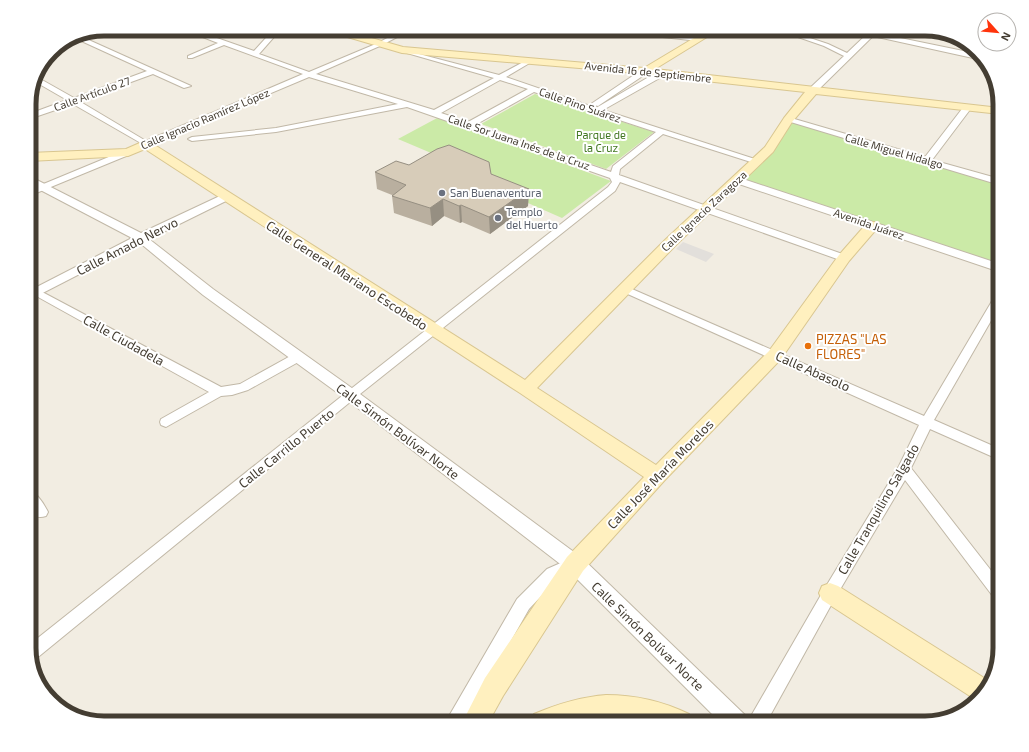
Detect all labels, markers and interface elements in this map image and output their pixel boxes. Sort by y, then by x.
north arrow [977,12,1017,52]
text: N [999,30,1014,43]
street label: Avenida 16 de Septiembre [584,58,712,85]
street label: Calle Artículo 27 [52,74,132,113]
street label: Calle Pino Suárez [537,84,623,125]
street label: Calle Ignacio Ramírez López [138,85,272,152]
street label: Calle Sor Juana Inés de la Cruz [447,111,592,172]
park label: Parque de la Cruz [576,128,626,154]
street label: Calle Miguel Hidalgo [844,130,945,171]
street label: Calle Ignacio Zaragoza [658,168,749,254]
place label: San Buenaventura [450,186,541,199]
marker: San Buenaventura [437,188,447,198]
place label: Templo del Huerto [506,205,558,231]
street label: Avenida Juárez [832,205,907,242]
marker: Templo del Huerto [493,213,503,223]
street label: Calle Amado Nervo [74,214,180,278]
street label: Calle General Mariano Escobedo [263,217,431,333]
street label: Calle Ciudadela [81,311,167,369]
place label: PIZZAS "LAS FLORES" [816,331,887,362]
marker: PIZZAS "LAS FLORES" [803,341,813,351]
street label: Calle Abasolo [773,347,853,395]
street label: Calle Simón Bolívar Norte [333,379,463,483]
street label: Calle Carrillo Puerto [235,405,337,491]
street label: Calle José María Morelos [604,416,716,532]
street label: Calle Tranquilino Salgado [834,441,922,577]
street label: Calle Simón Bolívar Norte [589,578,707,694]

